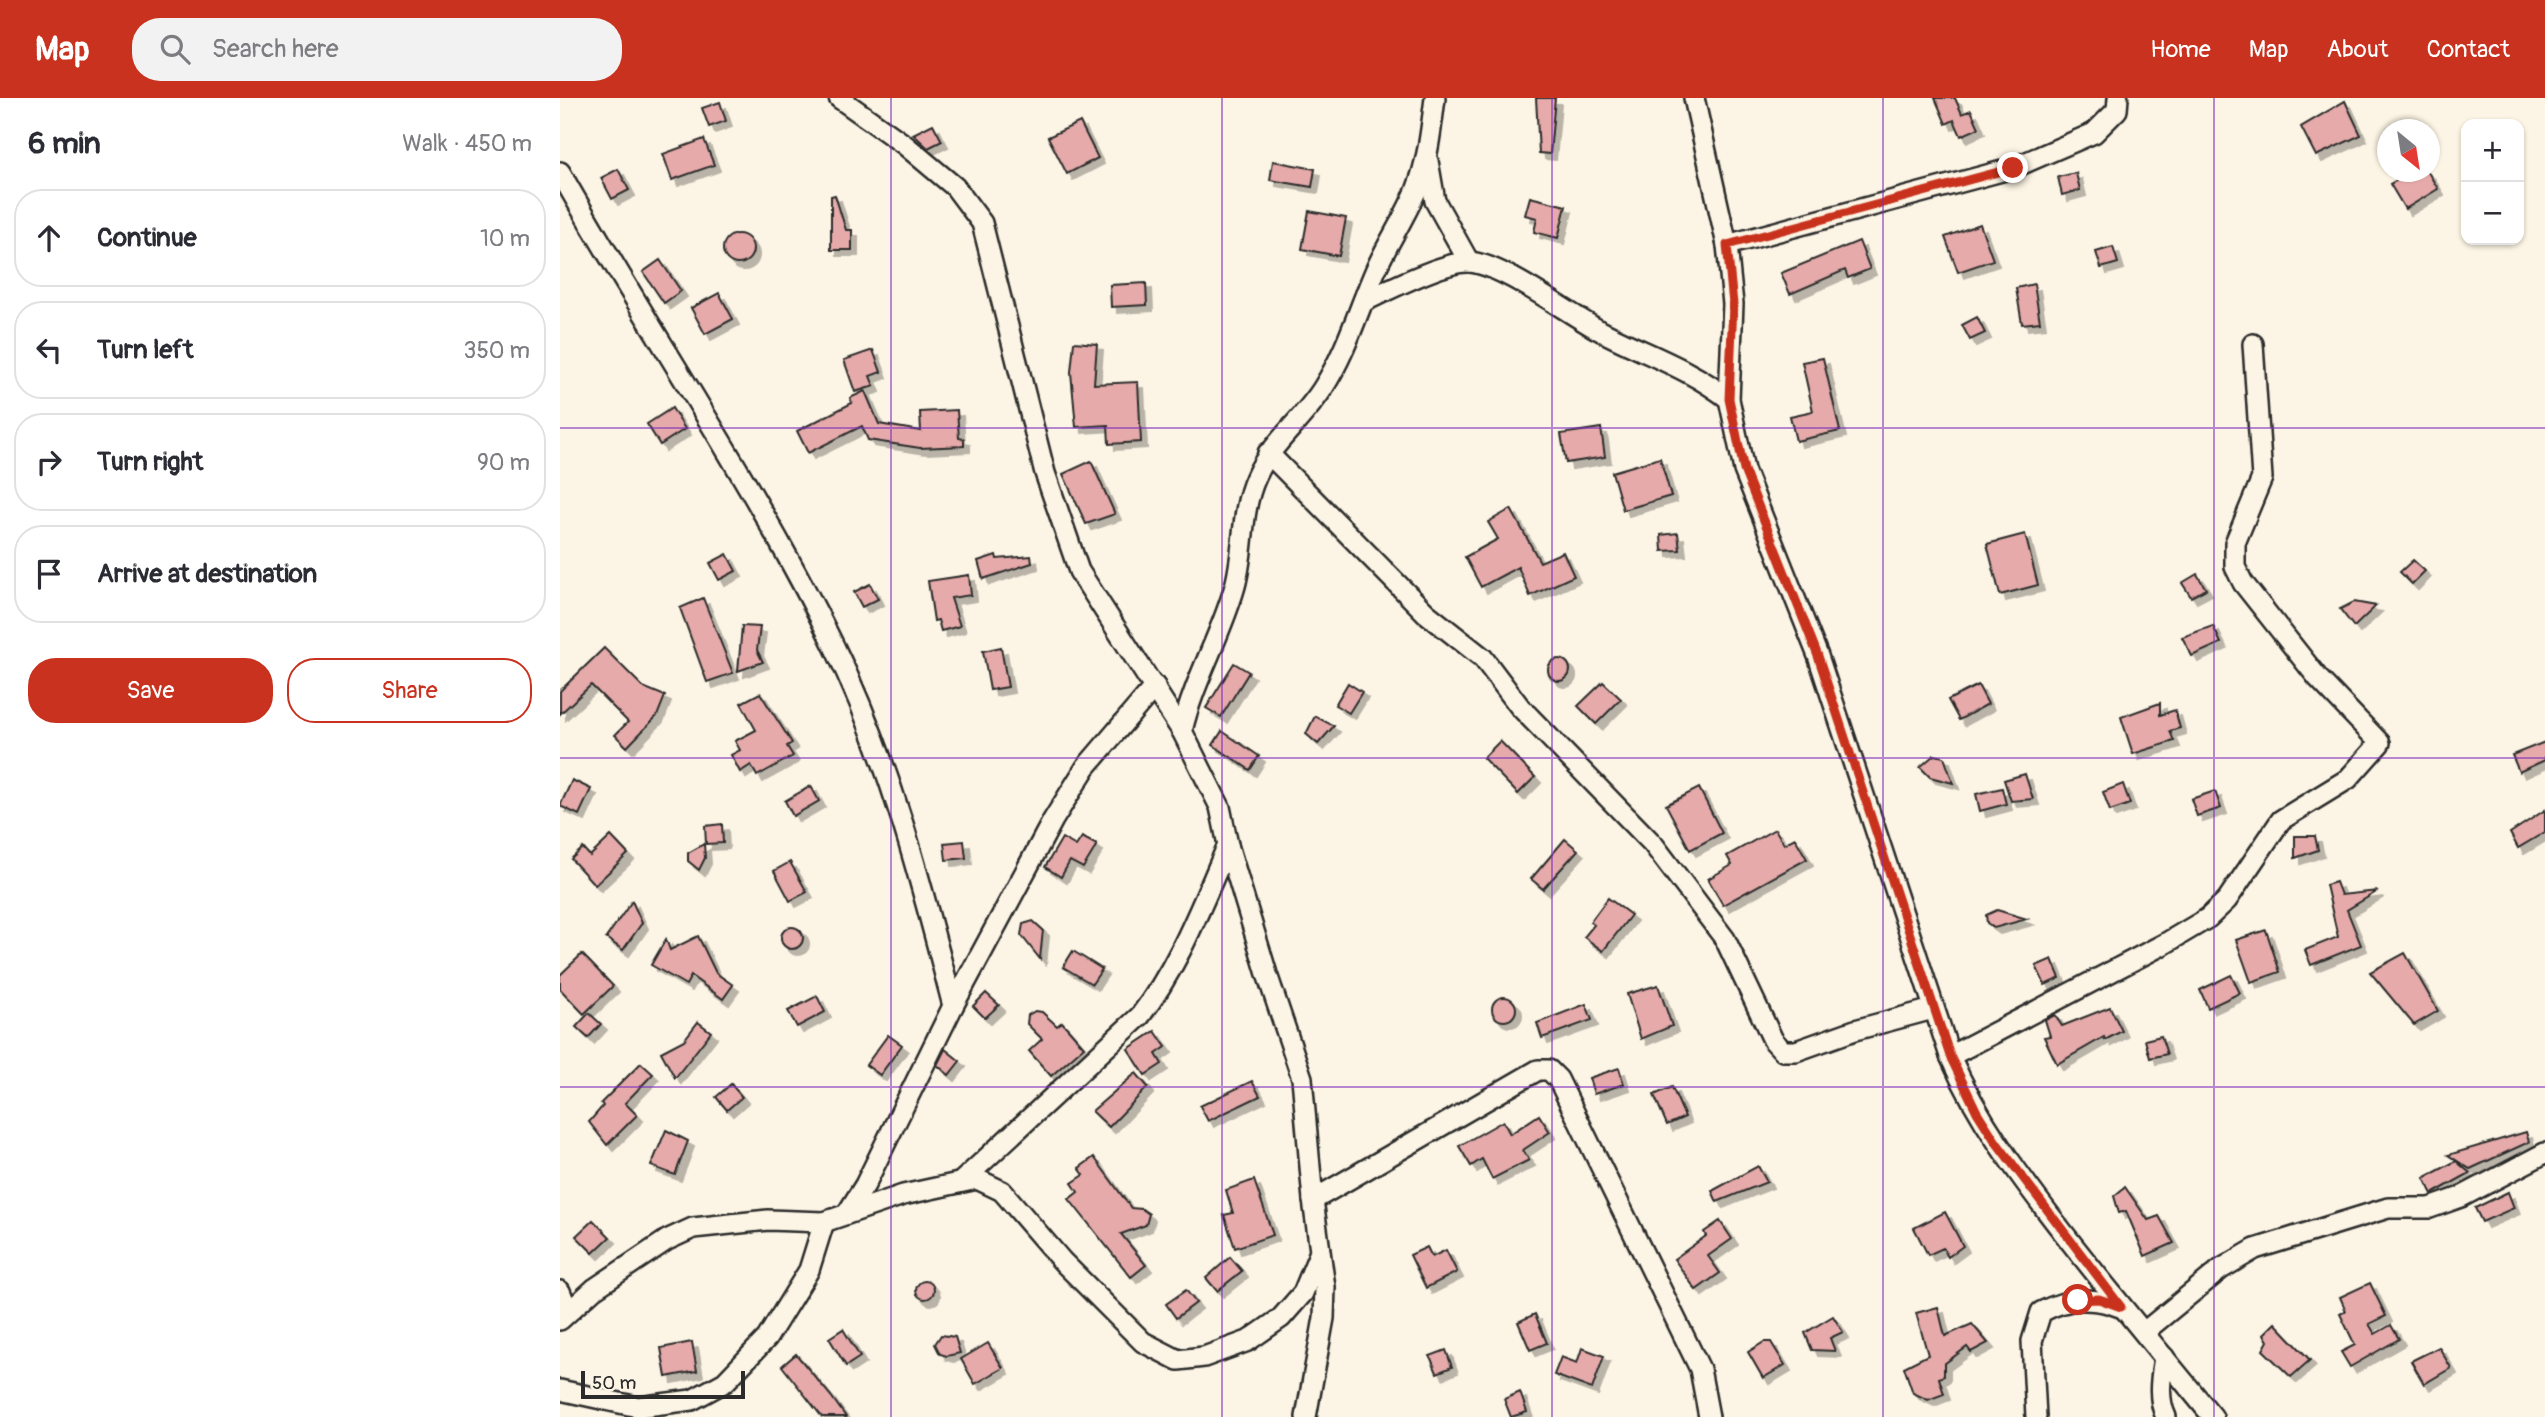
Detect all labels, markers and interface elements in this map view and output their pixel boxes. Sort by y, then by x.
search box [132,18,622,81]
text: Map [35,29,90,70]
icon: search [156,30,194,68]
text: Search here [212,33,339,65]
text: Home [2150,35,2211,64]
text: Map [2249,35,2289,64]
text: About [2327,35,2389,64]
text: Contact [2427,35,2510,64]
north arrow [2377,119,2440,182]
map controls [2461,119,2524,245]
button: + [2461,119,2524,182]
text: 6 min [28,125,101,162]
text: Walk · 450 m [402,129,532,158]
route end [1997,152,2028,183]
button: − [2461,182,2524,245]
icon: ahead [30,219,68,257]
text: Continue [97,222,197,254]
text: 10 m [480,224,530,253]
icon: left [30,331,68,369]
text: Turn left [97,334,193,366]
text: 350 m [464,336,530,365]
icon: right [30,443,68,481]
text: Turn right [97,446,203,478]
text: 90 m [477,448,530,477]
icon: arrive [30,555,68,593]
text: Arrive at destination [97,558,317,590]
button: Save [28,658,273,723]
button: Share [287,658,532,723]
route start [2062,1284,2093,1315]
scale bar [581,1368,746,1400]
text: 50 m [592,1371,636,1395]

